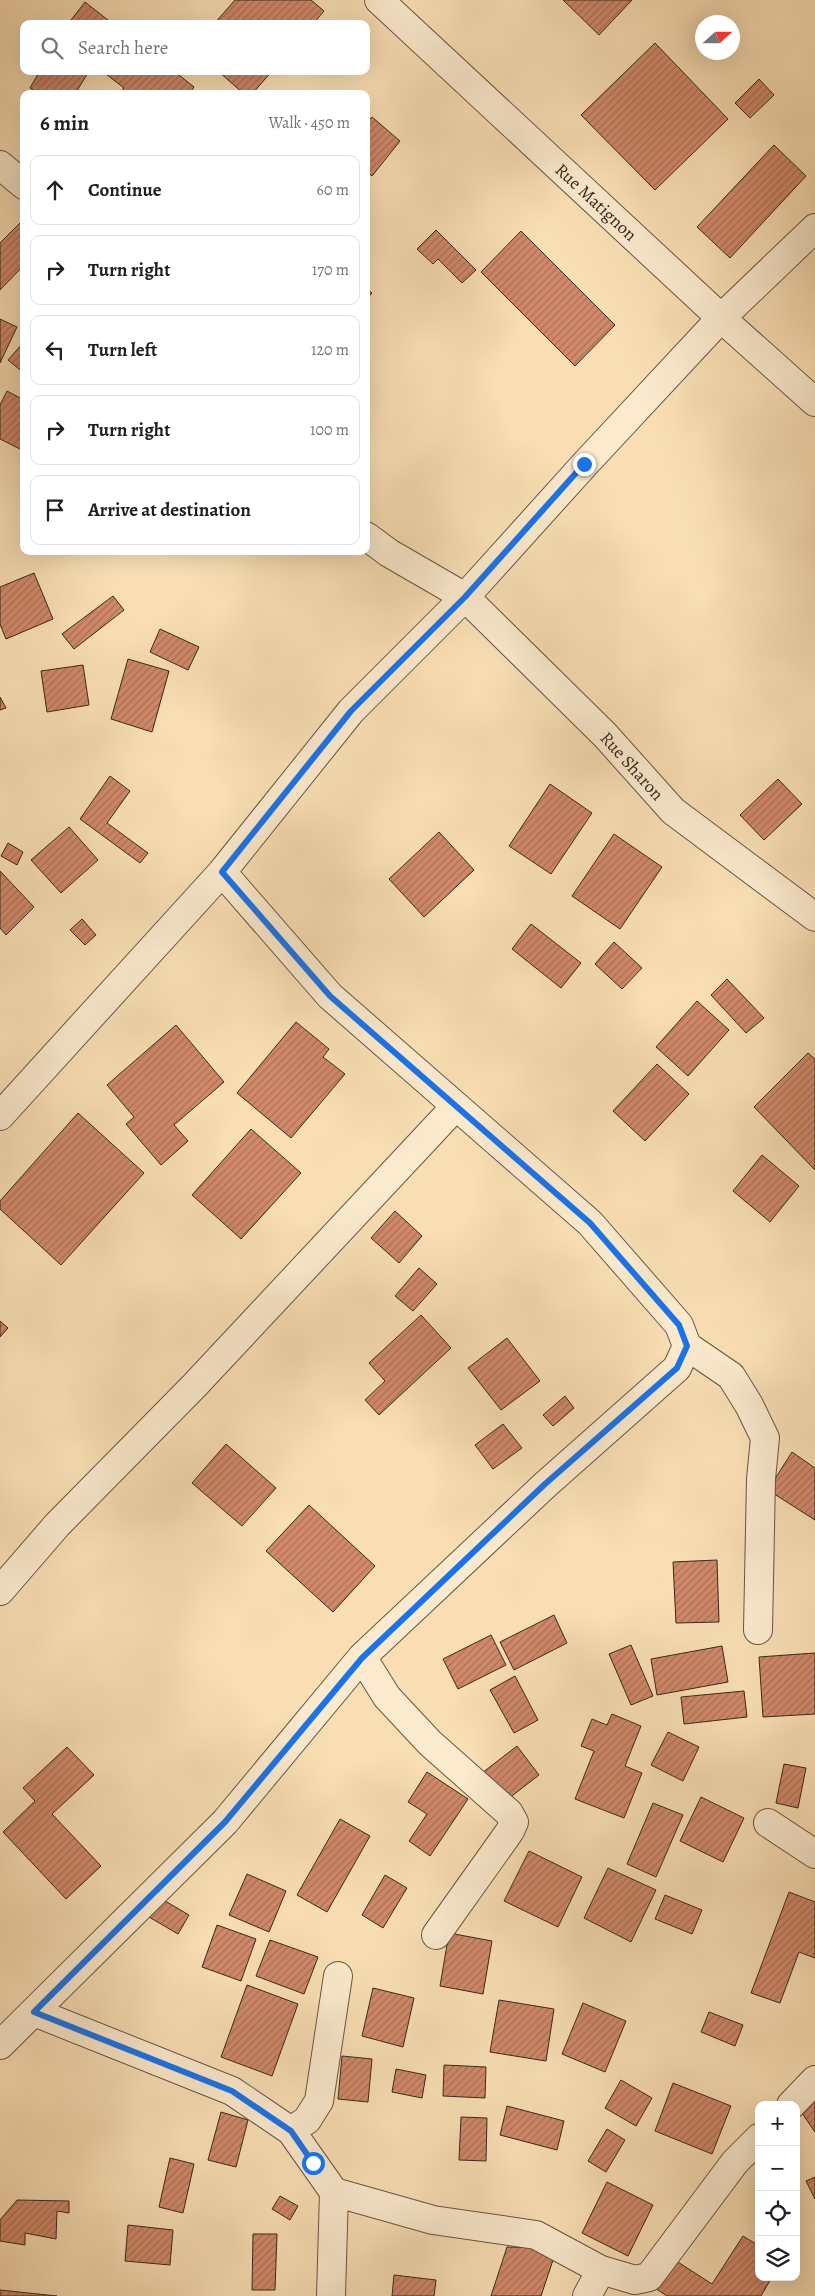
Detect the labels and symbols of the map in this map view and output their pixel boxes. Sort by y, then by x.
north arrow [695,15,740,60]
street label: Rue Matignon [550,158,642,246]
route end [573,453,596,476]
street label: Rue Sharon [595,726,669,806]
route start [302,2152,325,2175]

